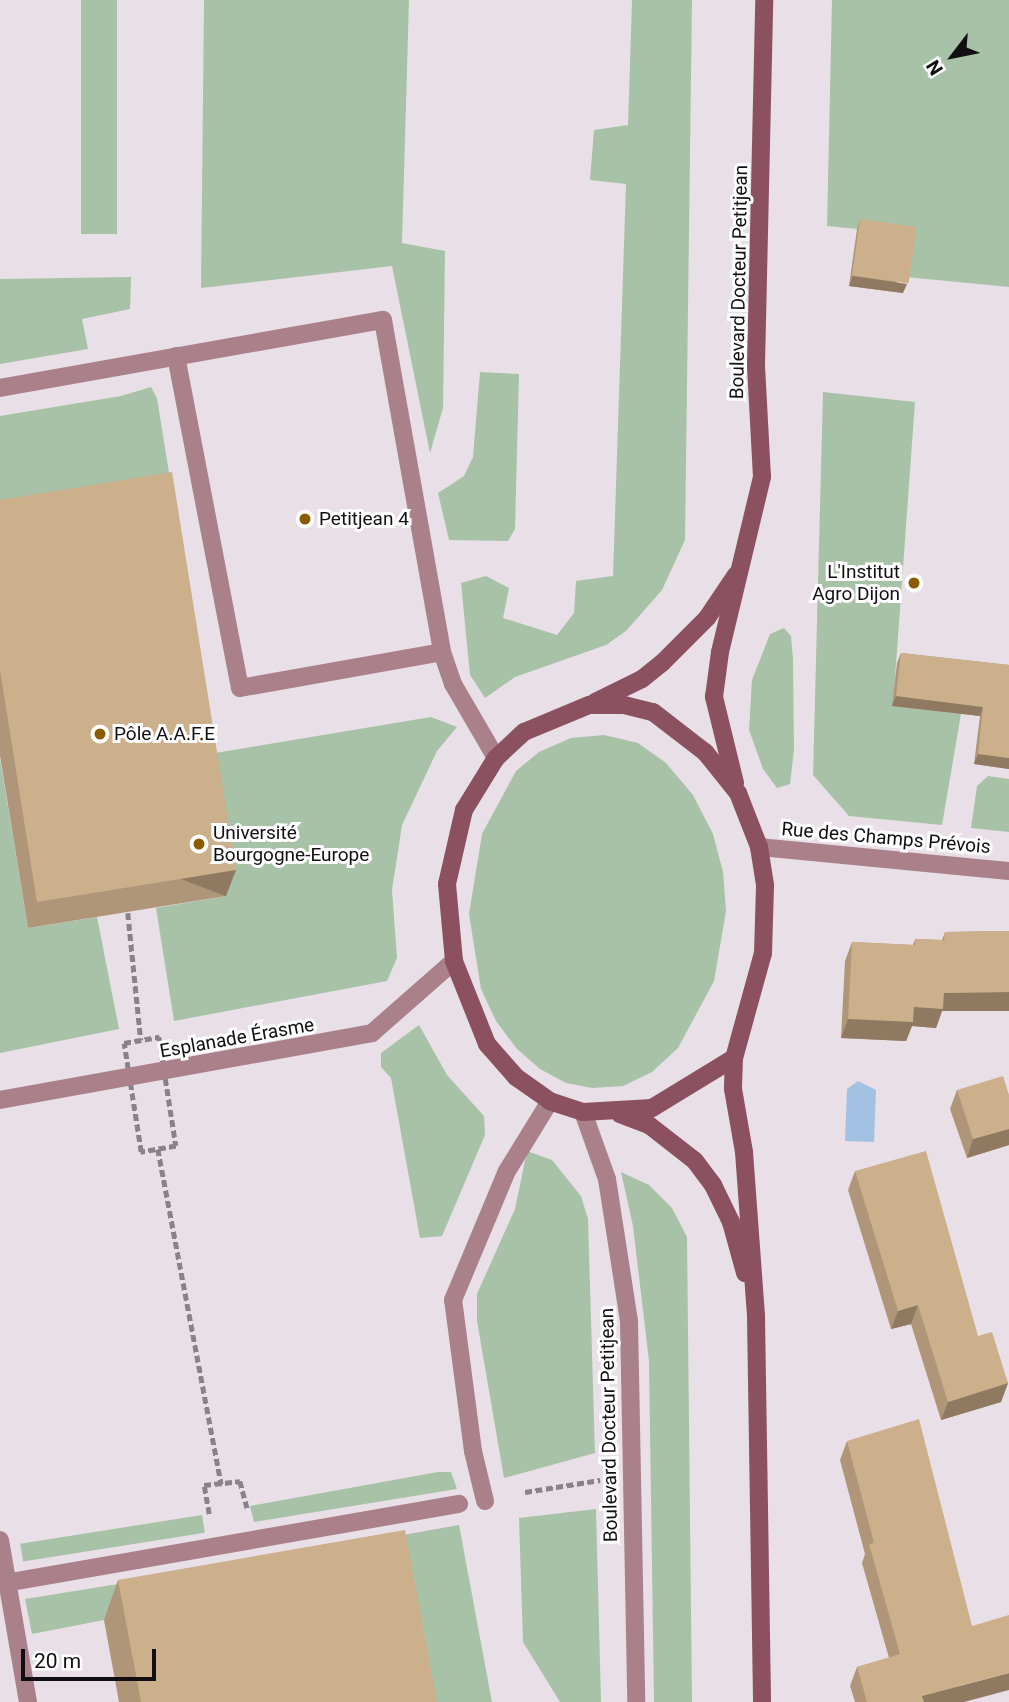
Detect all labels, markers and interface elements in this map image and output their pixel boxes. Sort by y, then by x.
north arrow [918,21,988,91]
text: N [921,56,948,79]
street label: Boulevard Docteur Petitjean [726,165,752,399]
place label: Petitjean 4 [319,508,409,530]
marker: Petitjean 4 [297,511,313,527]
place label: L'Institut Agro Dijon [812,561,900,605]
marker: L'Institut Agro Dijon [906,575,922,591]
place label: Pôle A.A.F.E [114,723,215,745]
marker: Pôle A.A.F.E [92,726,108,742]
street label: Rue des Champs Prévois [780,817,992,859]
place label: Université Bourgogne-Europe [213,822,369,866]
marker: Université Bourgogne-Europe [191,836,207,852]
street label: Esplanade Érasme [158,1013,316,1063]
street label: Boulevard Docteur Petitjean [596,1308,622,1542]
scale bar [24,1636,159,1680]
text: 20 m [34,1649,81,1673]

